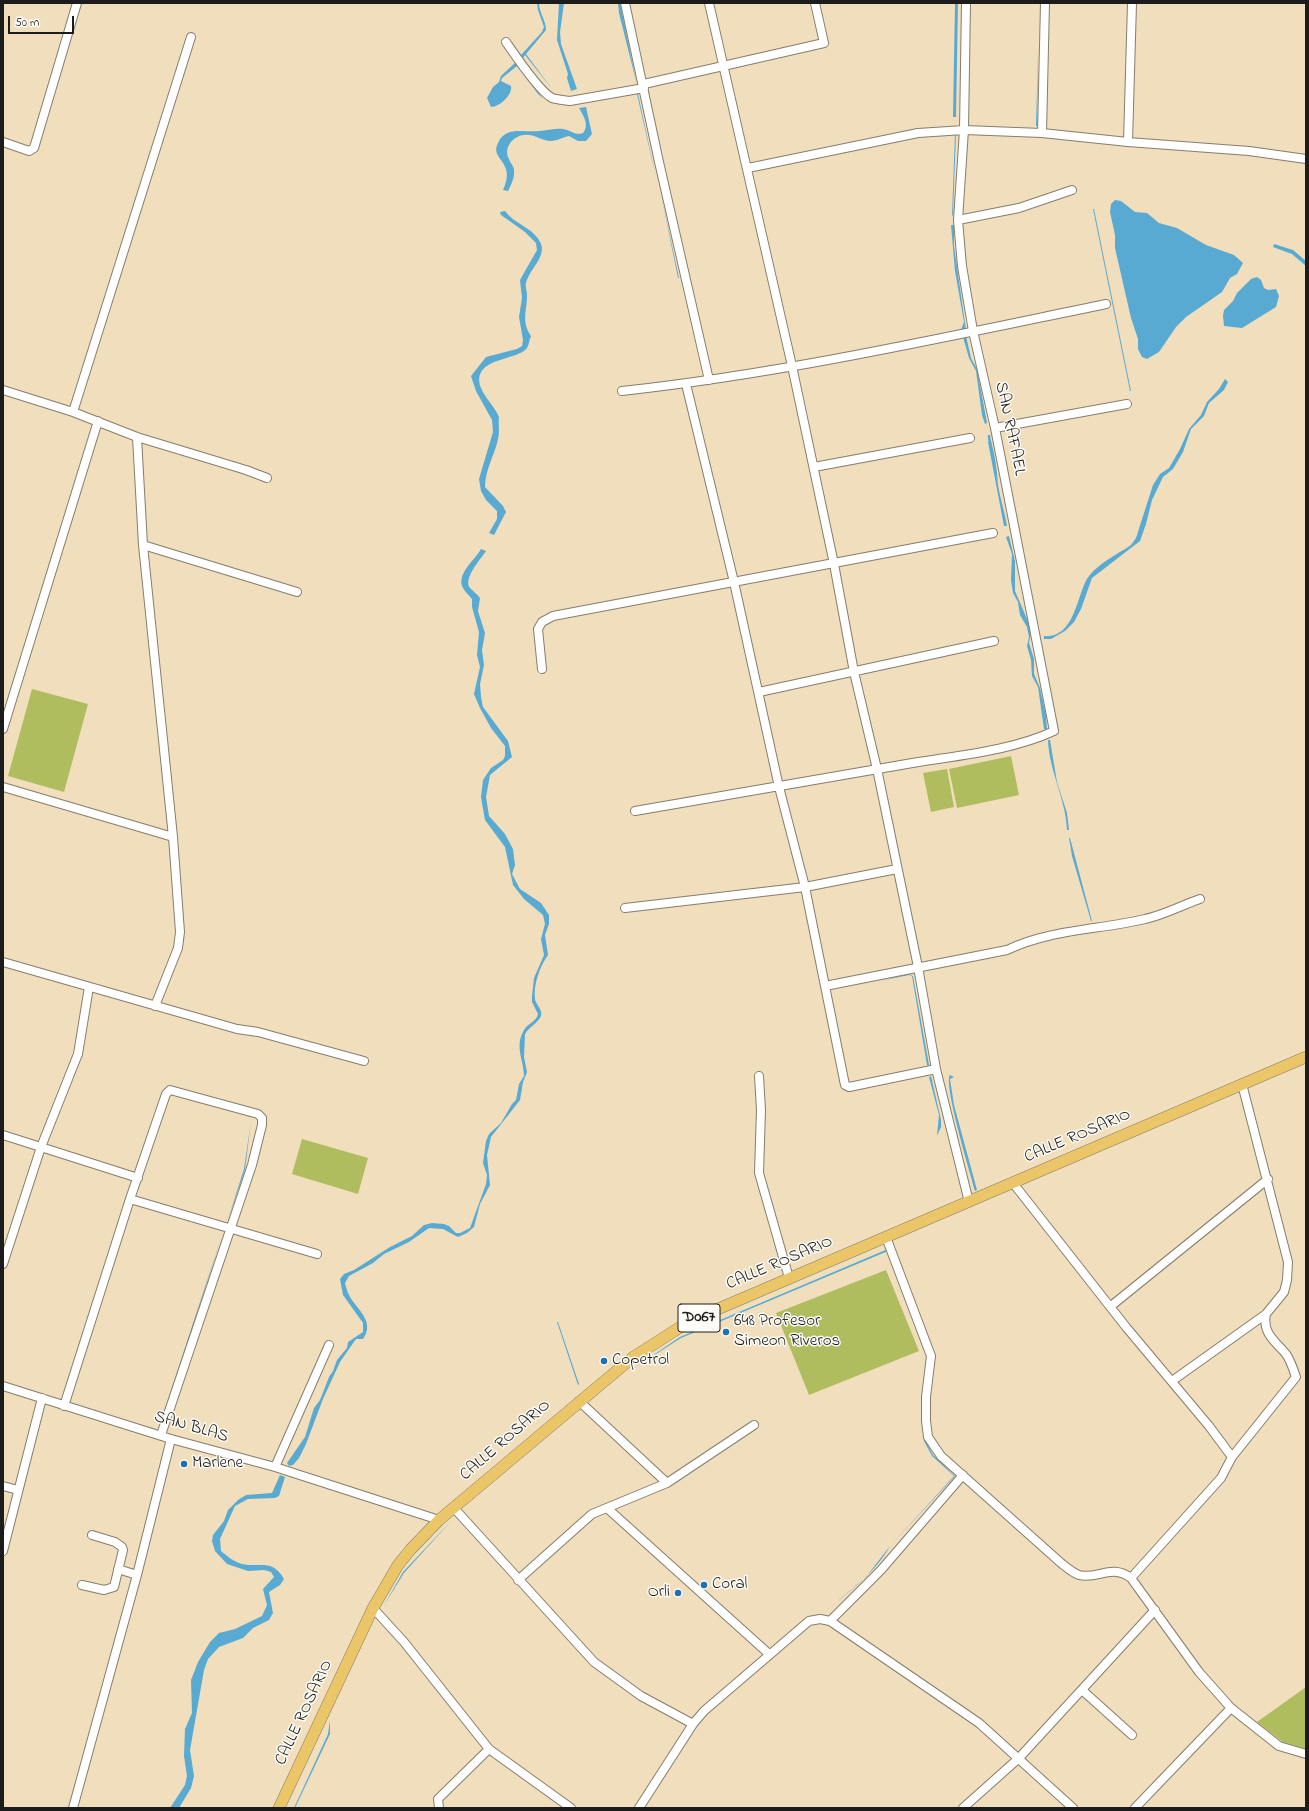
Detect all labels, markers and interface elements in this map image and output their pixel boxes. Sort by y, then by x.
scale bar [10,8,76,34]
text: 50 m [15,14,39,32]
street label: SAN RAFAEL [989,380,1029,478]
street label: CALLE ROSARIO [1022,1105,1134,1169]
street label: CALLE ROSARIO [724,1232,836,1296]
road number: D067 [678,1304,720,1332]
place label: 648 Profesor Simeon Riveros [734,1312,840,1352]
marker: 648 Profesor Simeon Riveros [721,1327,731,1337]
place label: Copetrol [612,1351,669,1371]
marker: Copetrol [599,1356,609,1366]
street label: CALLE ROSARIO [456,1396,556,1486]
street label: SAN BLAS [152,1408,230,1448]
place label: Marlene [192,1454,243,1474]
marker: Marlene [179,1459,189,1469]
place label: Coral [712,1575,747,1595]
marker: Coral [699,1580,709,1590]
place label: Orli [648,1583,670,1603]
marker: Orli [673,1588,683,1598]
street label: CALLE ROSARIO [272,1657,338,1769]

